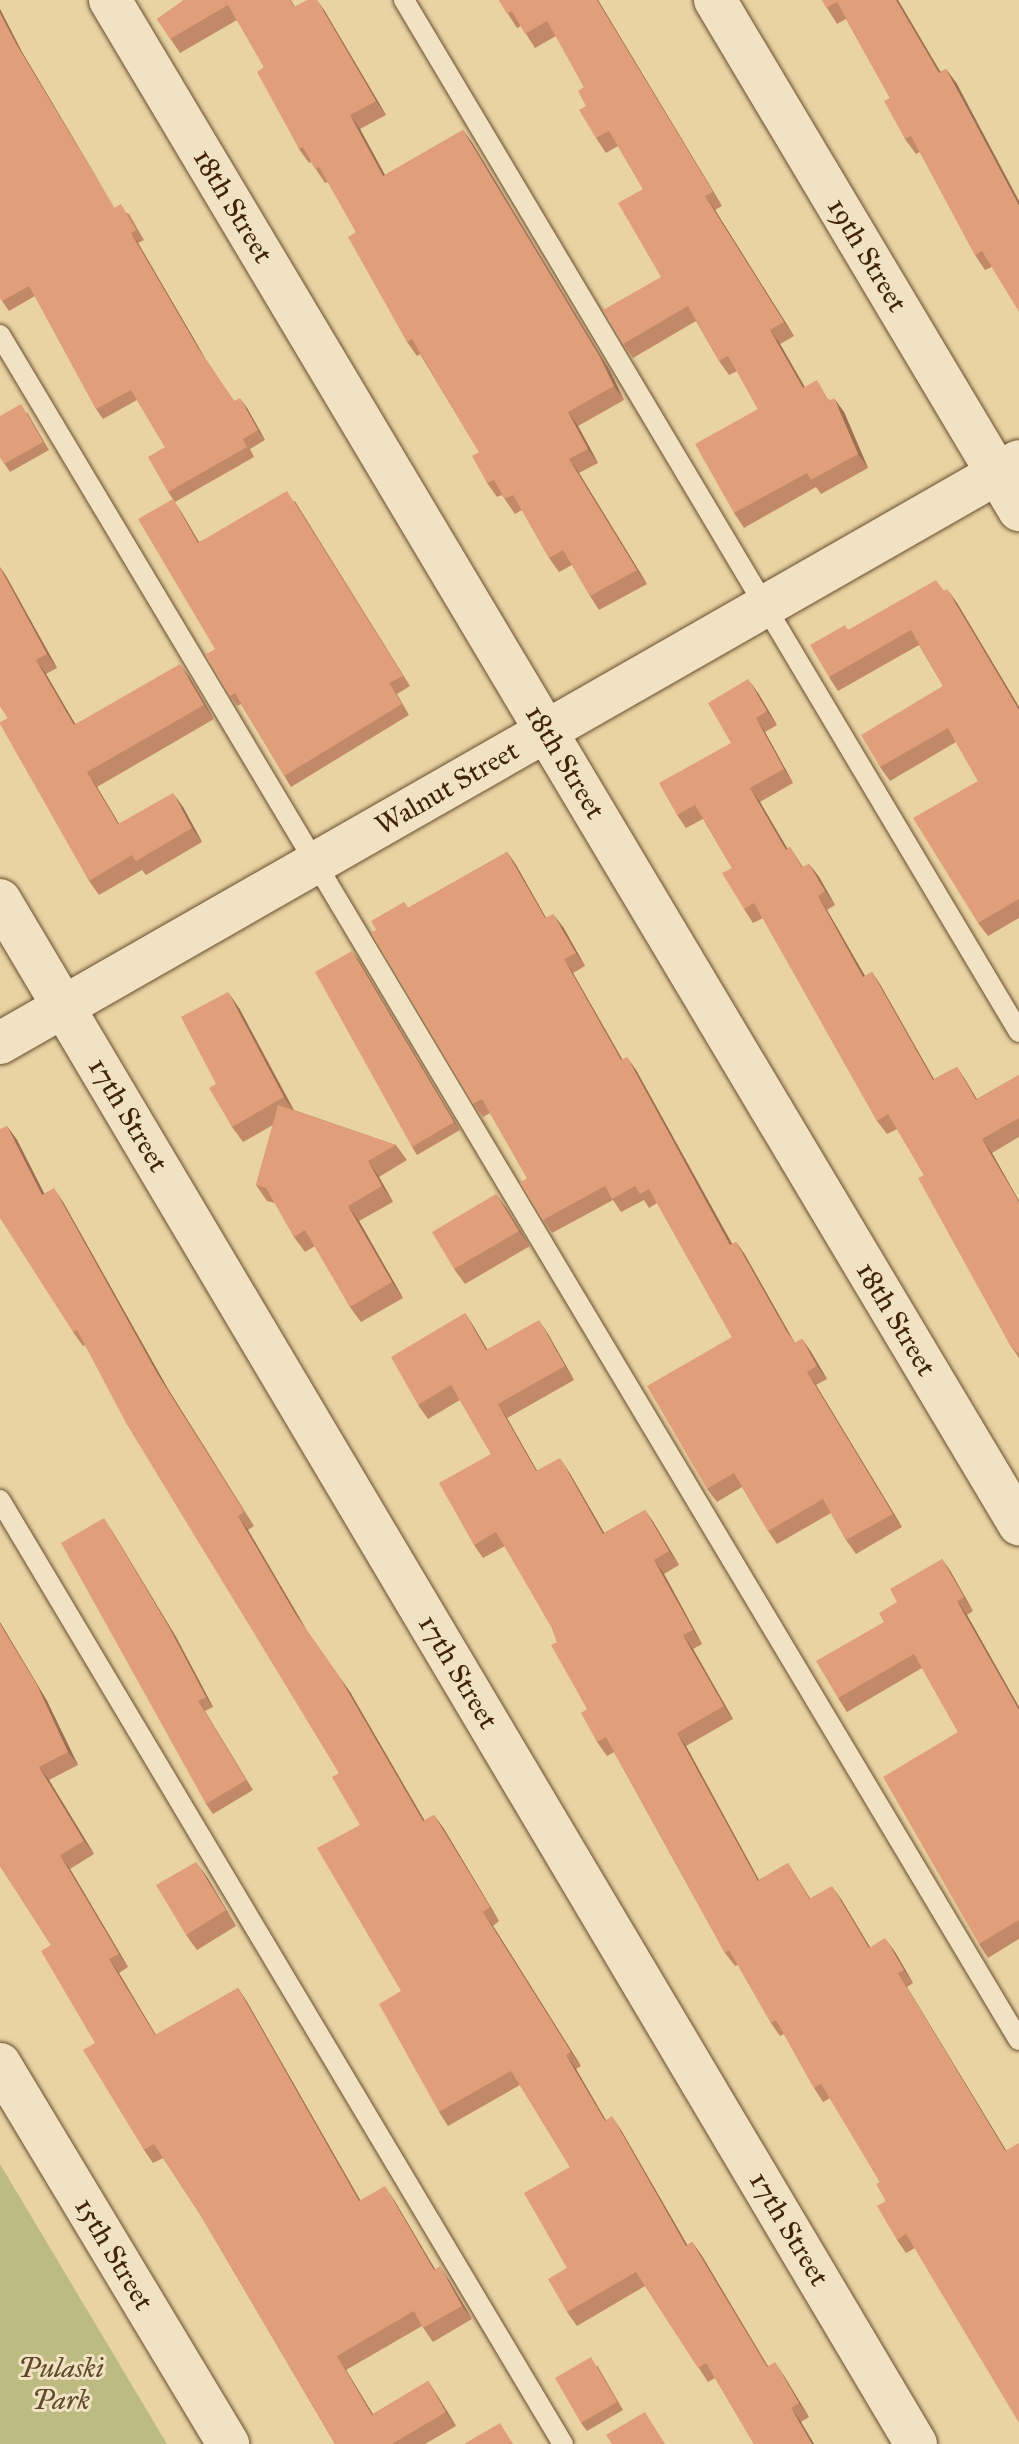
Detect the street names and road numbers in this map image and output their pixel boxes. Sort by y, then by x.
street label: 18th Street [186,143,280,269]
street label: 19th Street [820,192,914,318]
street label: 18th Street [518,699,612,825]
street label: Walnut Street [369,733,525,843]
street label: 17th Street [81,1052,175,1178]
street label: 18th Street [849,1256,943,1382]
street label: 17th Street [411,1609,505,1735]
street label: 17th Street [742,2166,836,2292]
street label: 15th Street [67,2192,161,2316]

